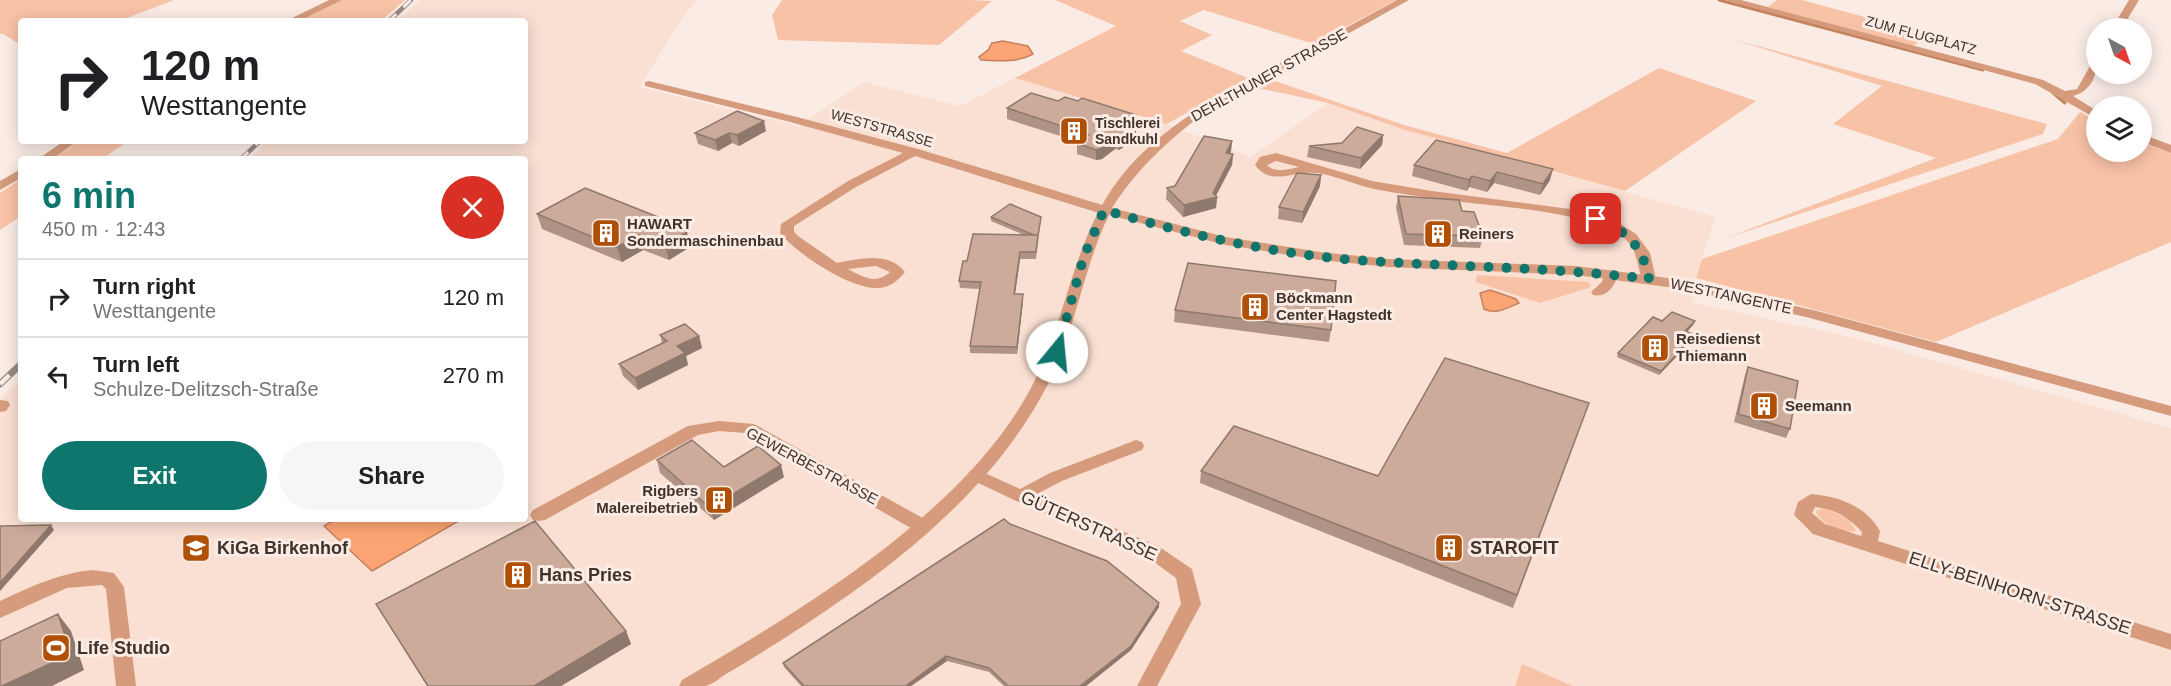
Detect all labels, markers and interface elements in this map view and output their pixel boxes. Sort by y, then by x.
street label: ZUM FLUGPLATZ [1864,13,1979,58]
north arrow [2086,18,2152,84]
map controls [2086,18,2152,162]
street label: DEHLTHUNER STRASSE [1188,25,1350,125]
icon: right [42,42,120,120]
text: 120 m [141,42,260,89]
text: Westtangente [141,91,307,121]
button: layers [2086,96,2152,162]
street label: WESTSTRASSE [829,106,935,150]
building icon: Tischlerei Sandkuhl [1058,115,1090,147]
place label: Tischlerei Sandkuhl [1095,115,1160,147]
text: 6 min [42,175,136,216]
button: close [441,176,504,239]
pin [1570,193,1621,244]
icon: arrive [1579,202,1612,235]
place label: HAWART Sondermaschinenbau [627,215,784,249]
building icon: HAWART Sondermaschinenbau [590,217,622,249]
text: 450 m · 12:43 [42,218,165,240]
building icon: Reiners [1422,218,1454,250]
place label: Reiners [1459,225,1514,242]
text: Turn right [93,274,195,299]
street label: WESTTANGENTE [1669,274,1793,317]
icon: right [42,282,75,315]
text: 120 m [443,285,504,310]
place label: Böckmann Center Hagstedt [1276,289,1392,323]
building icon: Böckmann Center Hagstedt [1239,291,1271,323]
text: Westtangente [93,300,216,322]
position arrow [1025,320,1089,384]
place label: Reisedienst Thiemann [1676,330,1760,364]
building icon: Reisedienst Thiemann [1639,332,1671,364]
text: Turn left [93,352,179,377]
icon: left [42,360,75,393]
text: 270 m [443,363,504,388]
text: Schulze-Delitzsch-Straße [93,378,319,400]
building icon: Seemann [1748,390,1780,422]
place label: Seemann [1785,397,1852,414]
street label: GEWERBESTRASSE [743,424,881,508]
button: Exit [42,441,267,510]
button: Share [279,441,504,510]
place label: Rigbers Malereibetrieb [596,482,698,516]
building icon: Rigbers Malereibetrieb [703,484,735,516]
street label: GÜTERSTRASSE [1018,487,1160,565]
school or university icon: KiGa Birkenhof [180,532,212,564]
building icon: STAROFIT [1433,532,1465,564]
place label: KiGa Birkenhof [217,538,349,558]
place label: STAROFIT [1470,538,1559,558]
street label: ELLY-BEINHORN-STRASSE [1907,548,2133,638]
building icon: Hans Pries [502,559,534,591]
place label: Hans Pries [539,565,632,585]
sports icon: Life Studio [40,632,72,664]
place label: Life Studio [77,638,170,658]

